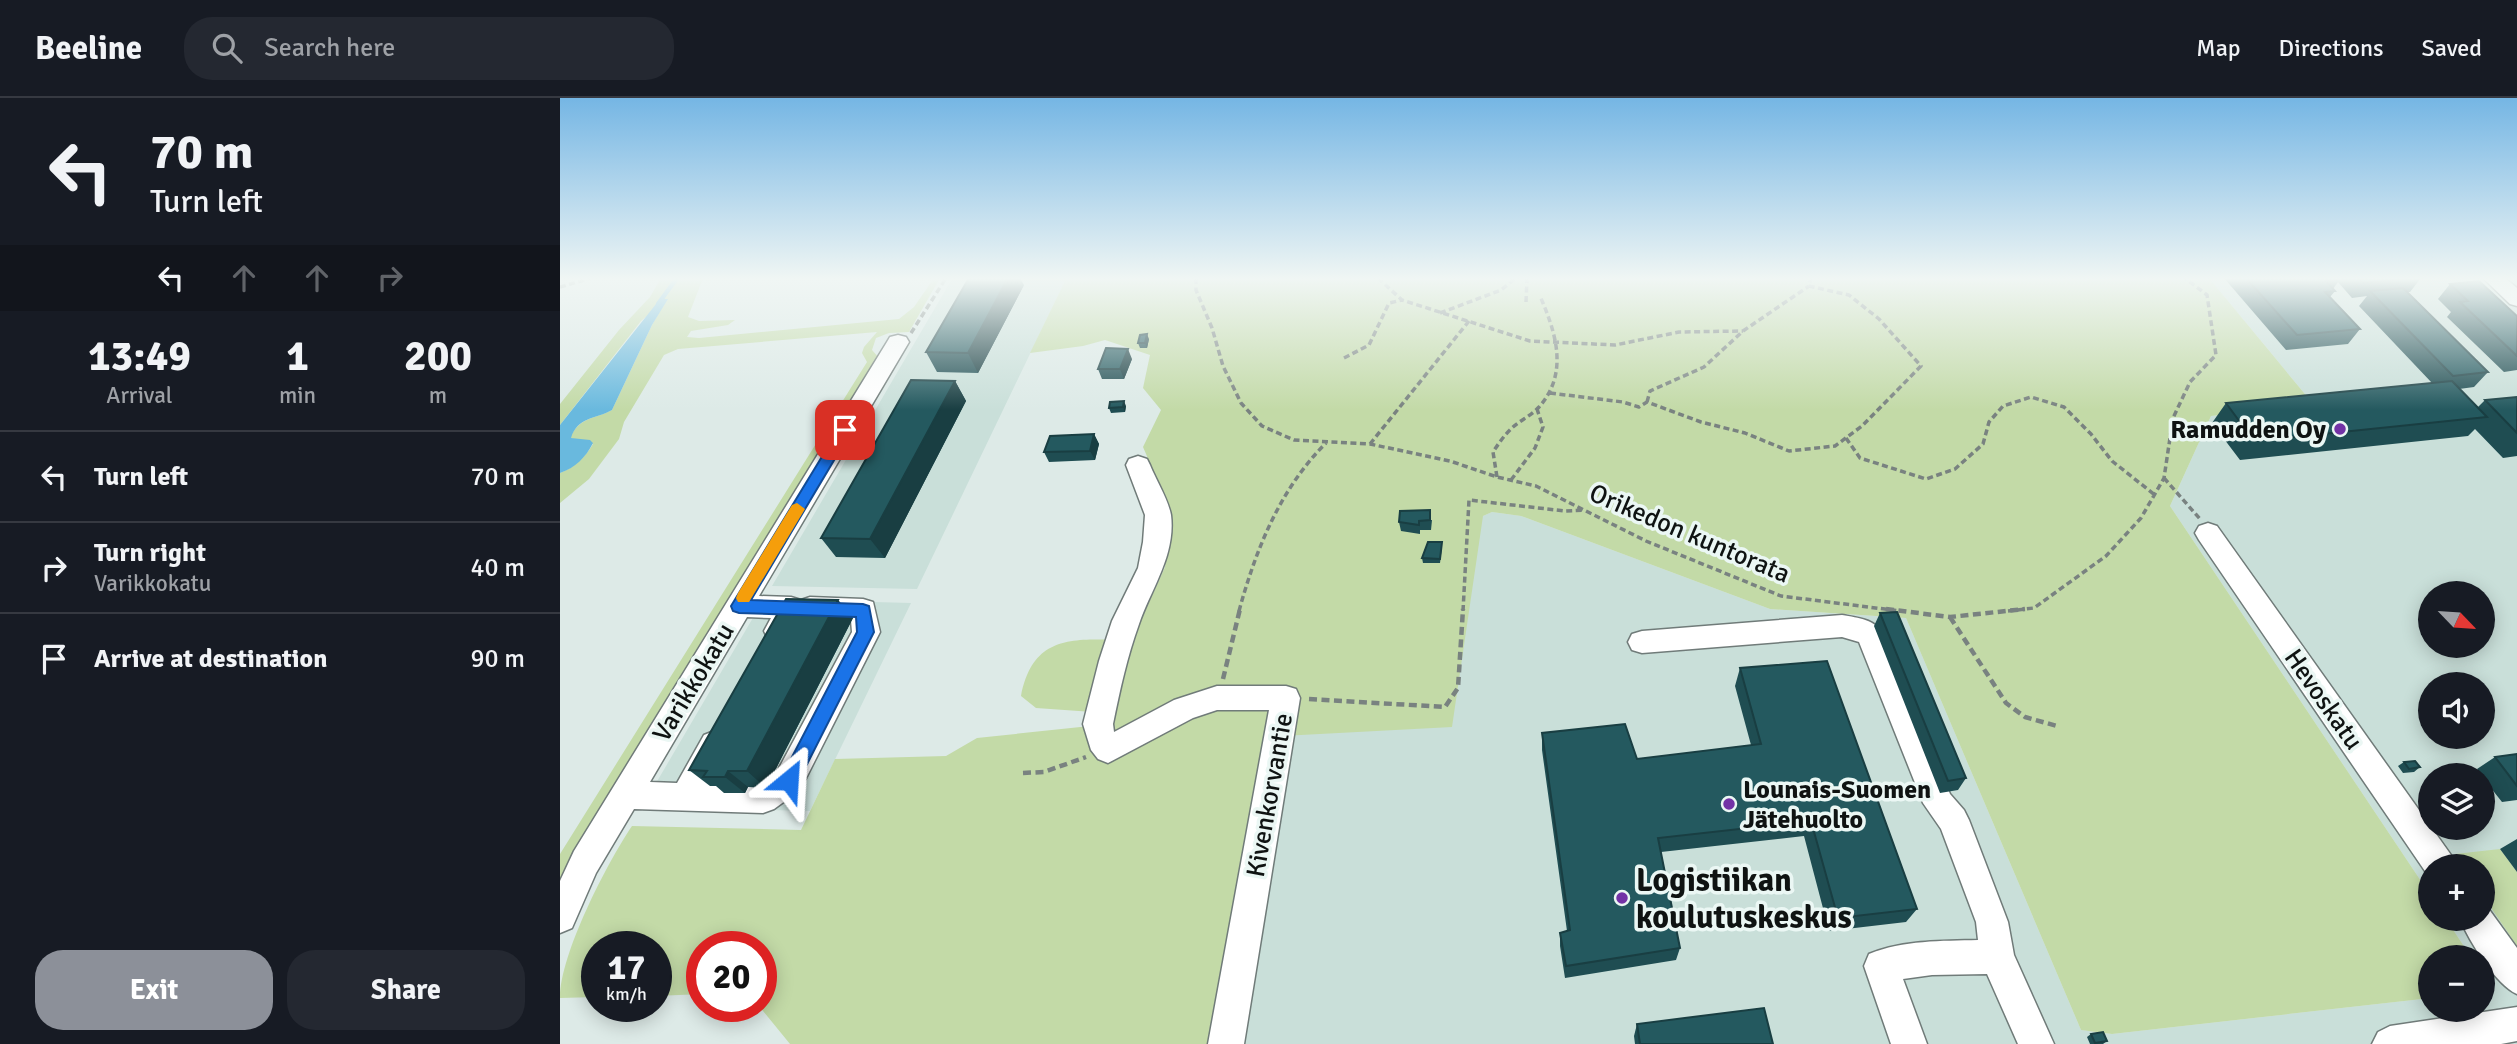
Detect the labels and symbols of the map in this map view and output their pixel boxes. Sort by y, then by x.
pin [815,400,875,460]
place label: Ramudden Oy [2170,414,2326,446]
marker: Ramudden Oy [2332,421,2348,437]
street label: Orikedon kuntorata [1584,477,1795,591]
north arrow [2418,581,2496,658]
street label: Varikkokatu [646,617,742,748]
street label: Hevoskatu [2277,643,2370,756]
street label: Kivenkorvantie [1240,711,1300,880]
position arrow [752,743,826,817]
place label: Lounais-Suomen Jätehuolto [1743,774,1931,836]
marker: Lounais-Suomen Jätehuolto [1721,796,1737,812]
place label: Logistiikan koulutuskeskus [1636,861,1852,937]
marker: Logistiikan koulutuskeskus [1614,890,1630,906]
speed limit sign: 20 [686,931,777,1022]

